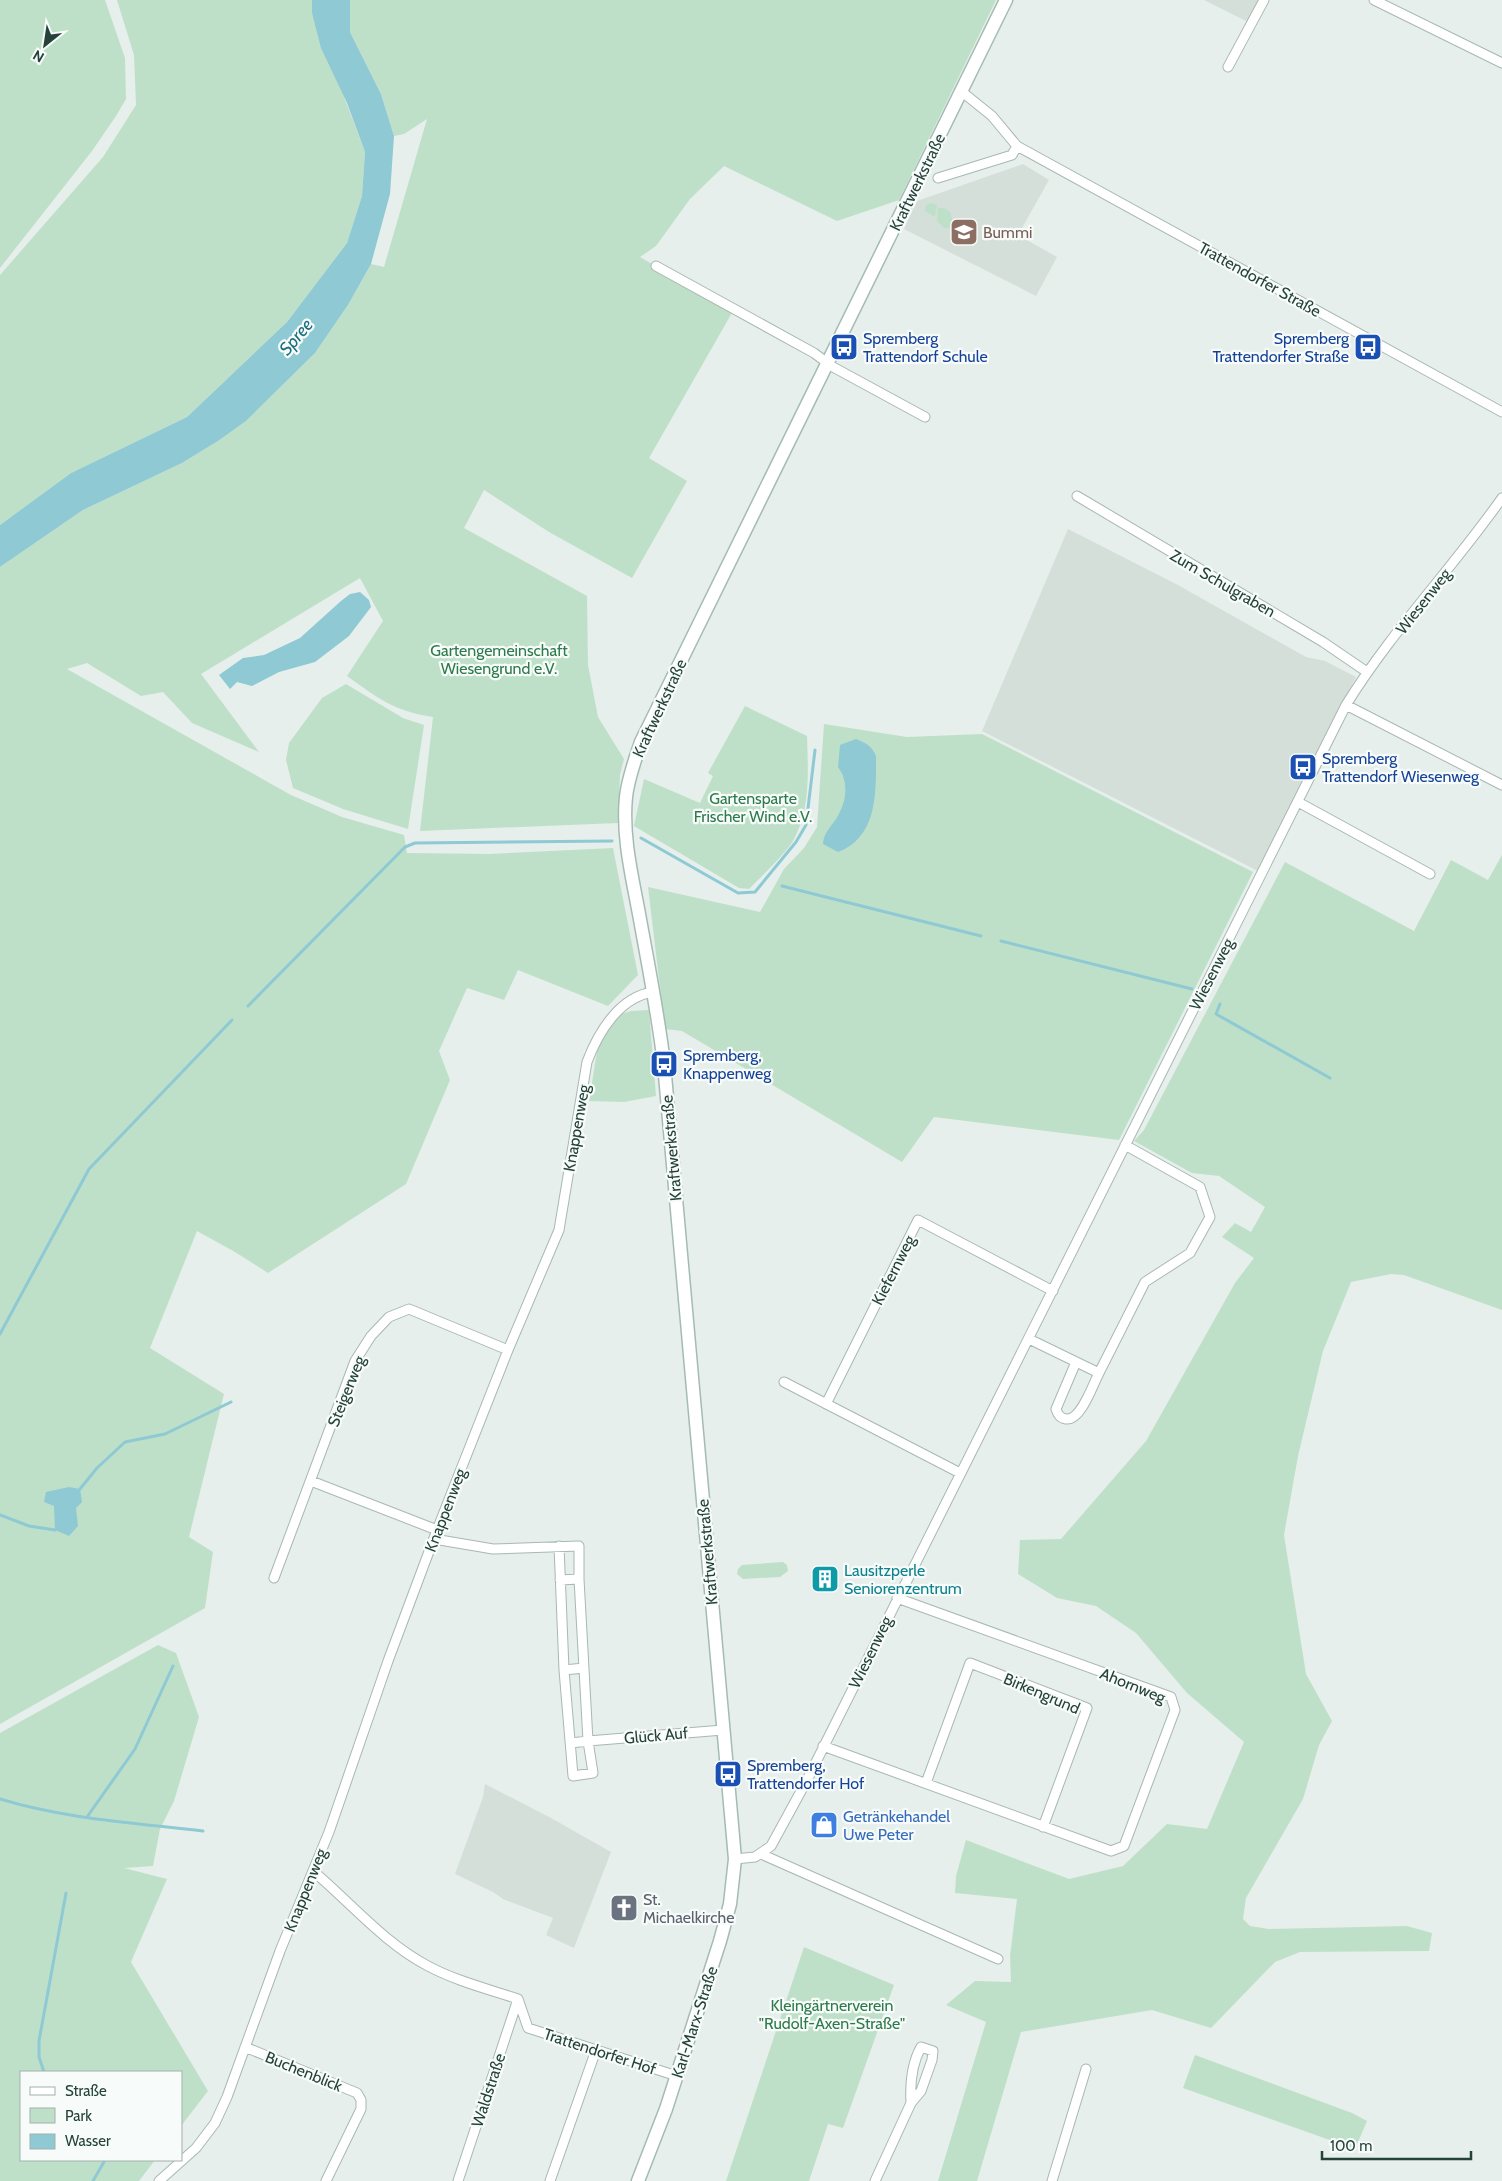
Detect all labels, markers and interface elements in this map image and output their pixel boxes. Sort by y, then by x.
north arrow [20,20,70,70]
text: N [30,46,47,67]
street label: Kraftwerkstraße [886,130,949,234]
school or university icon: Bummi [949,217,979,247]
place label: Bummi [983,223,1032,242]
street label: Trattendorfer Straße [1195,238,1324,321]
water label: Spree [274,314,318,360]
place label: Spremberg Trattendorf Schule [863,329,988,366]
place label: Spremberg Trattendorfer Straße [1212,329,1350,366]
bus stop icon: Spremberg Trattendorf Schule [829,332,859,362]
bus stop icon: Spremberg Trattendorfer Straße [1353,332,1383,362]
street label: Zum Schulgraben [1167,546,1279,621]
street label: Wiesenweg [1392,564,1456,638]
park label: Gartengemeinschaft Wiesengrund e.V. [430,641,568,678]
street label: Kraftwerkstraße [628,656,691,760]
place label: Spremberg Trattendorf Wiesenweg [1322,749,1480,786]
bus stop icon: Spremberg Trattendorf Wiesenweg [1288,752,1318,782]
park label: Gartensparte Frischer Wind e.V. [694,789,812,826]
street label: Wiesenweg [1185,934,1238,1013]
place label: Spremberg, Knappenweg [683,1046,772,1083]
bus stop icon: Spremberg, Knappenweg [649,1049,679,1079]
street label: Knappenweg [559,1082,594,1173]
street label: Kraftwerkstraße [657,1094,686,1202]
street label: Kiefernweg [868,1231,920,1308]
street label: Steigerweg [324,1352,370,1429]
street label: Knappenweg [421,1465,471,1555]
street label: Kraftwerkstraße [693,1498,722,1606]
place label: Lausitzperle Seniorenzentrum [844,1561,962,1598]
building icon: Lausitzperle Seniorenzentrum [810,1564,840,1594]
street label: Wiesenweg [845,1612,897,1691]
street label: Ahornweg [1097,1664,1169,1708]
street label: Birkengrund [1001,1669,1083,1718]
street label: Glück Auf [623,1723,690,1748]
place label: Spremberg, Trattendorfer Hof [747,1756,865,1793]
bus stop icon: Spremberg, Trattendorfer Hof [713,1759,743,1789]
place label: Getränkehandel Uwe Peter [843,1807,950,1844]
shop icon: Getränkehandel Uwe Peter [809,1810,839,1840]
street label: Knappenweg [280,1845,331,1935]
place label: St. Michaelkirche [643,1890,734,1927]
church icon: St. Michaelkirche [609,1893,639,1923]
street label: Karl-Marx-Straße [667,1964,722,2080]
park label: Kleingärtnerverein "Rudolf-Axen-Straße" [759,1996,905,2033]
street label: Trattendorfer Hof [541,2024,659,2079]
street label: Buchenblick [263,2047,346,2096]
street label: Waldstraße [468,2051,509,2130]
legend [20,2071,182,2161]
text: Straße [65,2082,107,2100]
text: Park [65,2107,92,2125]
scale bar [1322,2128,1471,2160]
text: Wasser [65,2132,111,2150]
text: 100 m [1330,2137,1372,2155]

